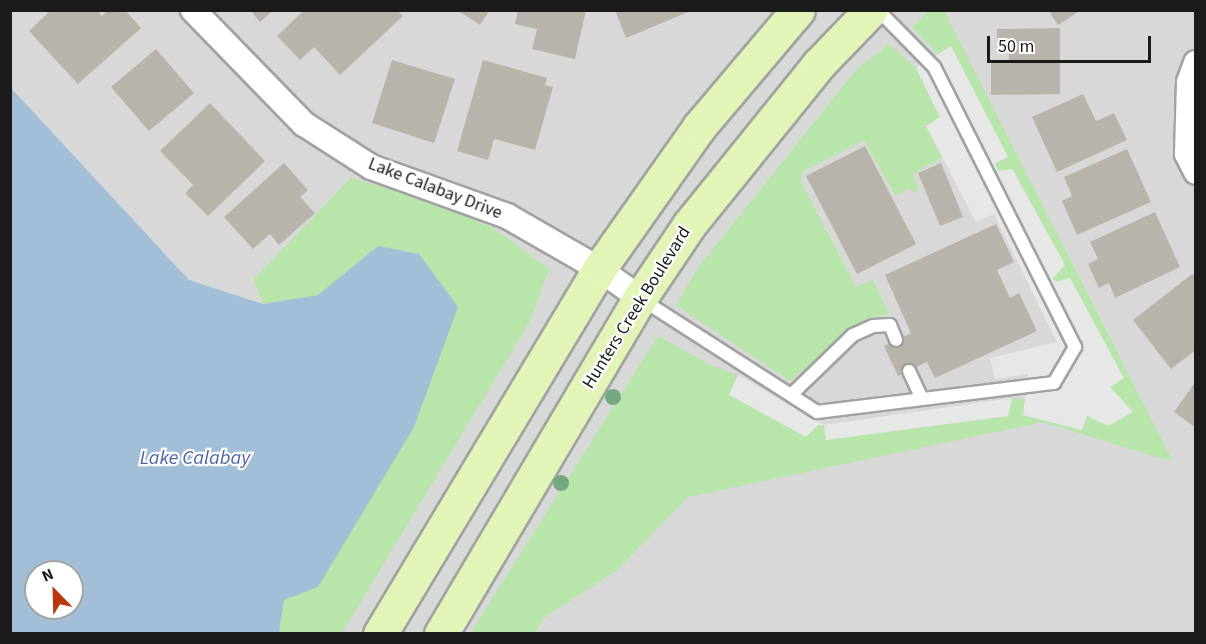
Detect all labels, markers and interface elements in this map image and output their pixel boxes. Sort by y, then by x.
scale bar [990,24,1154,62]
text: 50 m [998,34,1034,59]
street label: Lake Calabay Drive [365,154,505,224]
street label: Hunters Creek Boulevard [578,223,696,393]
water label: Lake Calabay [140,446,250,470]
north arrow [24,560,84,620]
text: N [39,563,57,587]

